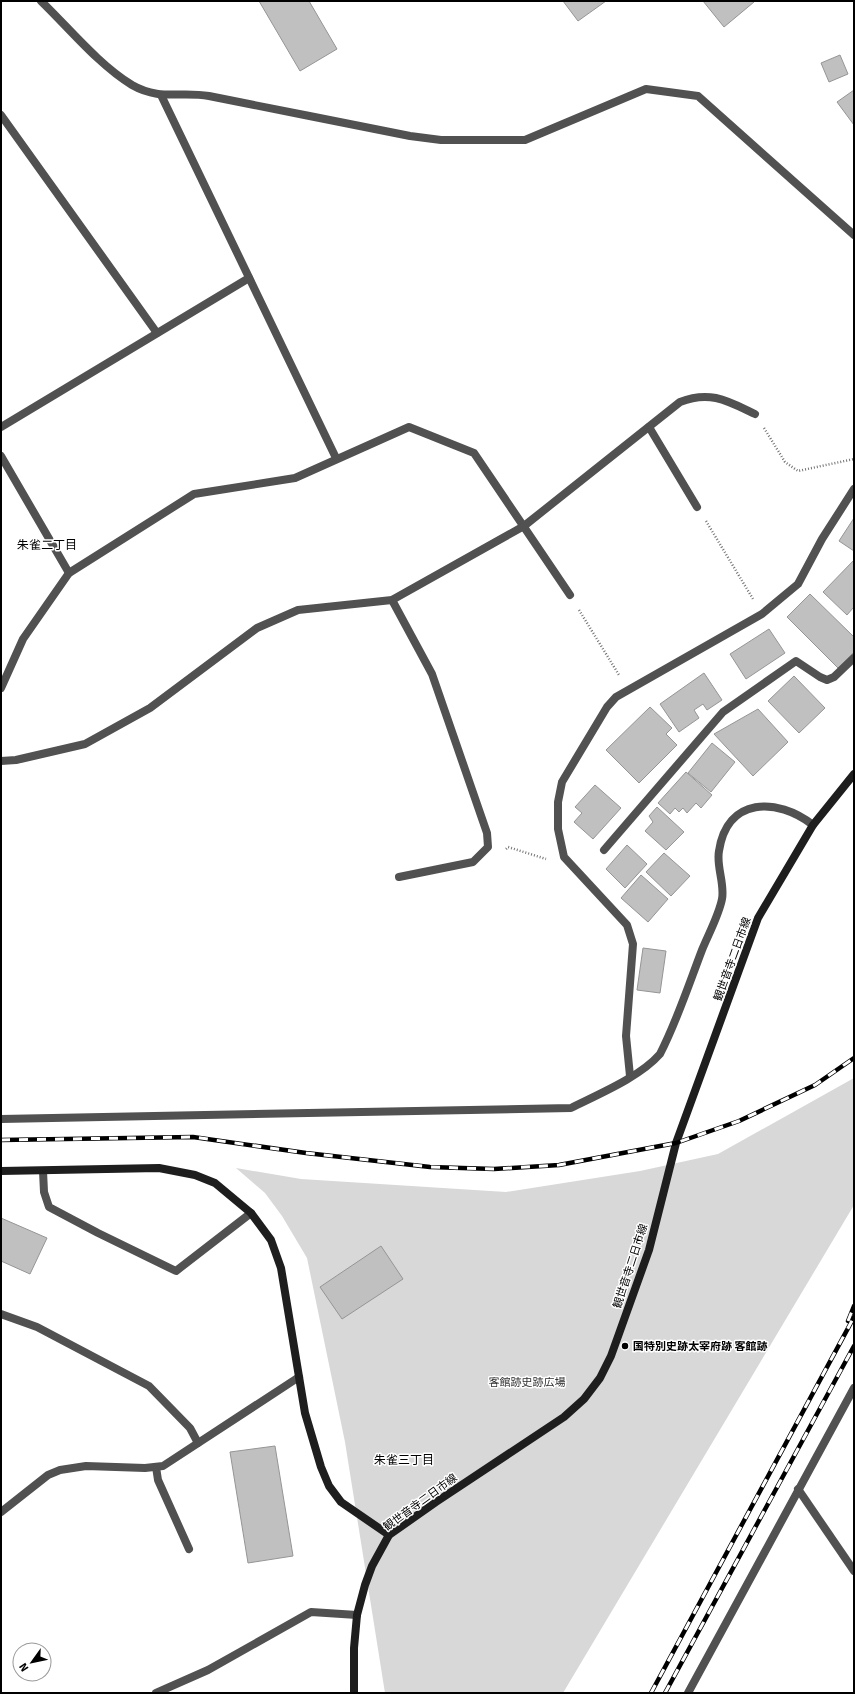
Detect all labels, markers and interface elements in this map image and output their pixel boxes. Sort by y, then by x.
district label: 朱雀二丁目 [17,538,77,553]
street label: 観世音寺二日市線 [711,916,754,1003]
street label: 観世音寺二日市線 [611,1222,650,1310]
place label: 国特別史跡太宰府跡 客館跡 [633,1340,767,1353]
marker: 国特別史跡太宰府跡 客館跡 [620,1341,630,1351]
park label: 客館跡史跡広場 [489,1376,566,1389]
district label: 朱雀三丁目 [374,1453,434,1468]
street label: 観世音寺二日市線 [381,1471,460,1534]
north arrow [12,1642,52,1682]
text: N [16,1660,32,1674]

